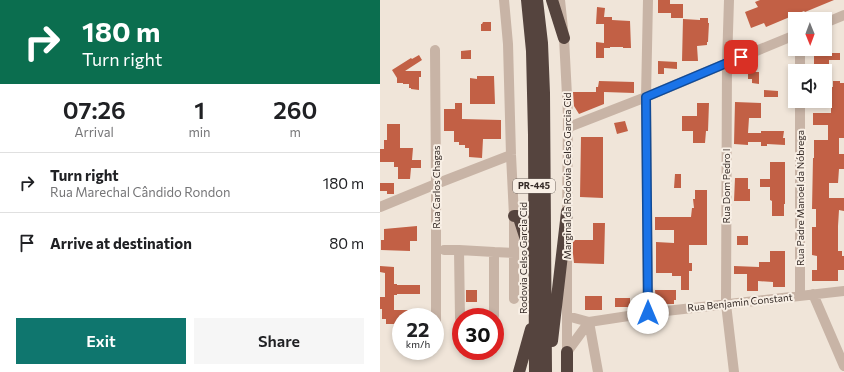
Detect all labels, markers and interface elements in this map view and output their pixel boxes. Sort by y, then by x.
north arrow [788,12,832,56]
map controls [788,12,832,108]
text: 180 m [82,14,160,48]
icon: right [16,16,68,68]
pin [724,40,758,74]
icon: arrive [730,46,752,68]
text: Turn right [82,48,162,70]
button: sound [788,64,832,108]
street label: Marginal da Rodovia Celso Garcia Cid [561,92,573,260]
text: 07:26 [63,95,126,124]
text: 1 [194,95,205,124]
text: 260 [273,95,317,124]
text: Arrival [75,124,114,140]
text: min [188,124,211,140]
text: m [290,124,301,140]
street label: Rua Padre Manoel da Nóbrega [794,130,806,266]
street label: Rua Carlos Chagas [430,145,442,229]
street label: Rua Dom Pedro I [720,148,732,224]
text: Turn right [50,166,119,184]
icon: right [16,172,38,194]
text: 180 m [323,174,364,192]
road number: PR-445 [513,179,555,193]
text: Rua Marechal Cândido Rondon [50,184,231,200]
street label: Rodovia Celso Garcia Cid [517,202,529,314]
icon: arrive [16,232,38,254]
text: Arrive at destination [50,234,192,252]
text: 80 m [329,234,364,252]
street label: Rua Benjamin Constant [687,291,793,313]
position arrow [627,292,669,334]
speed limit sign: 30 [452,308,504,360]
text: 22 [407,317,429,341]
button: Exit [16,318,186,364]
button: Share [194,318,364,364]
text: km/h [406,338,430,350]

